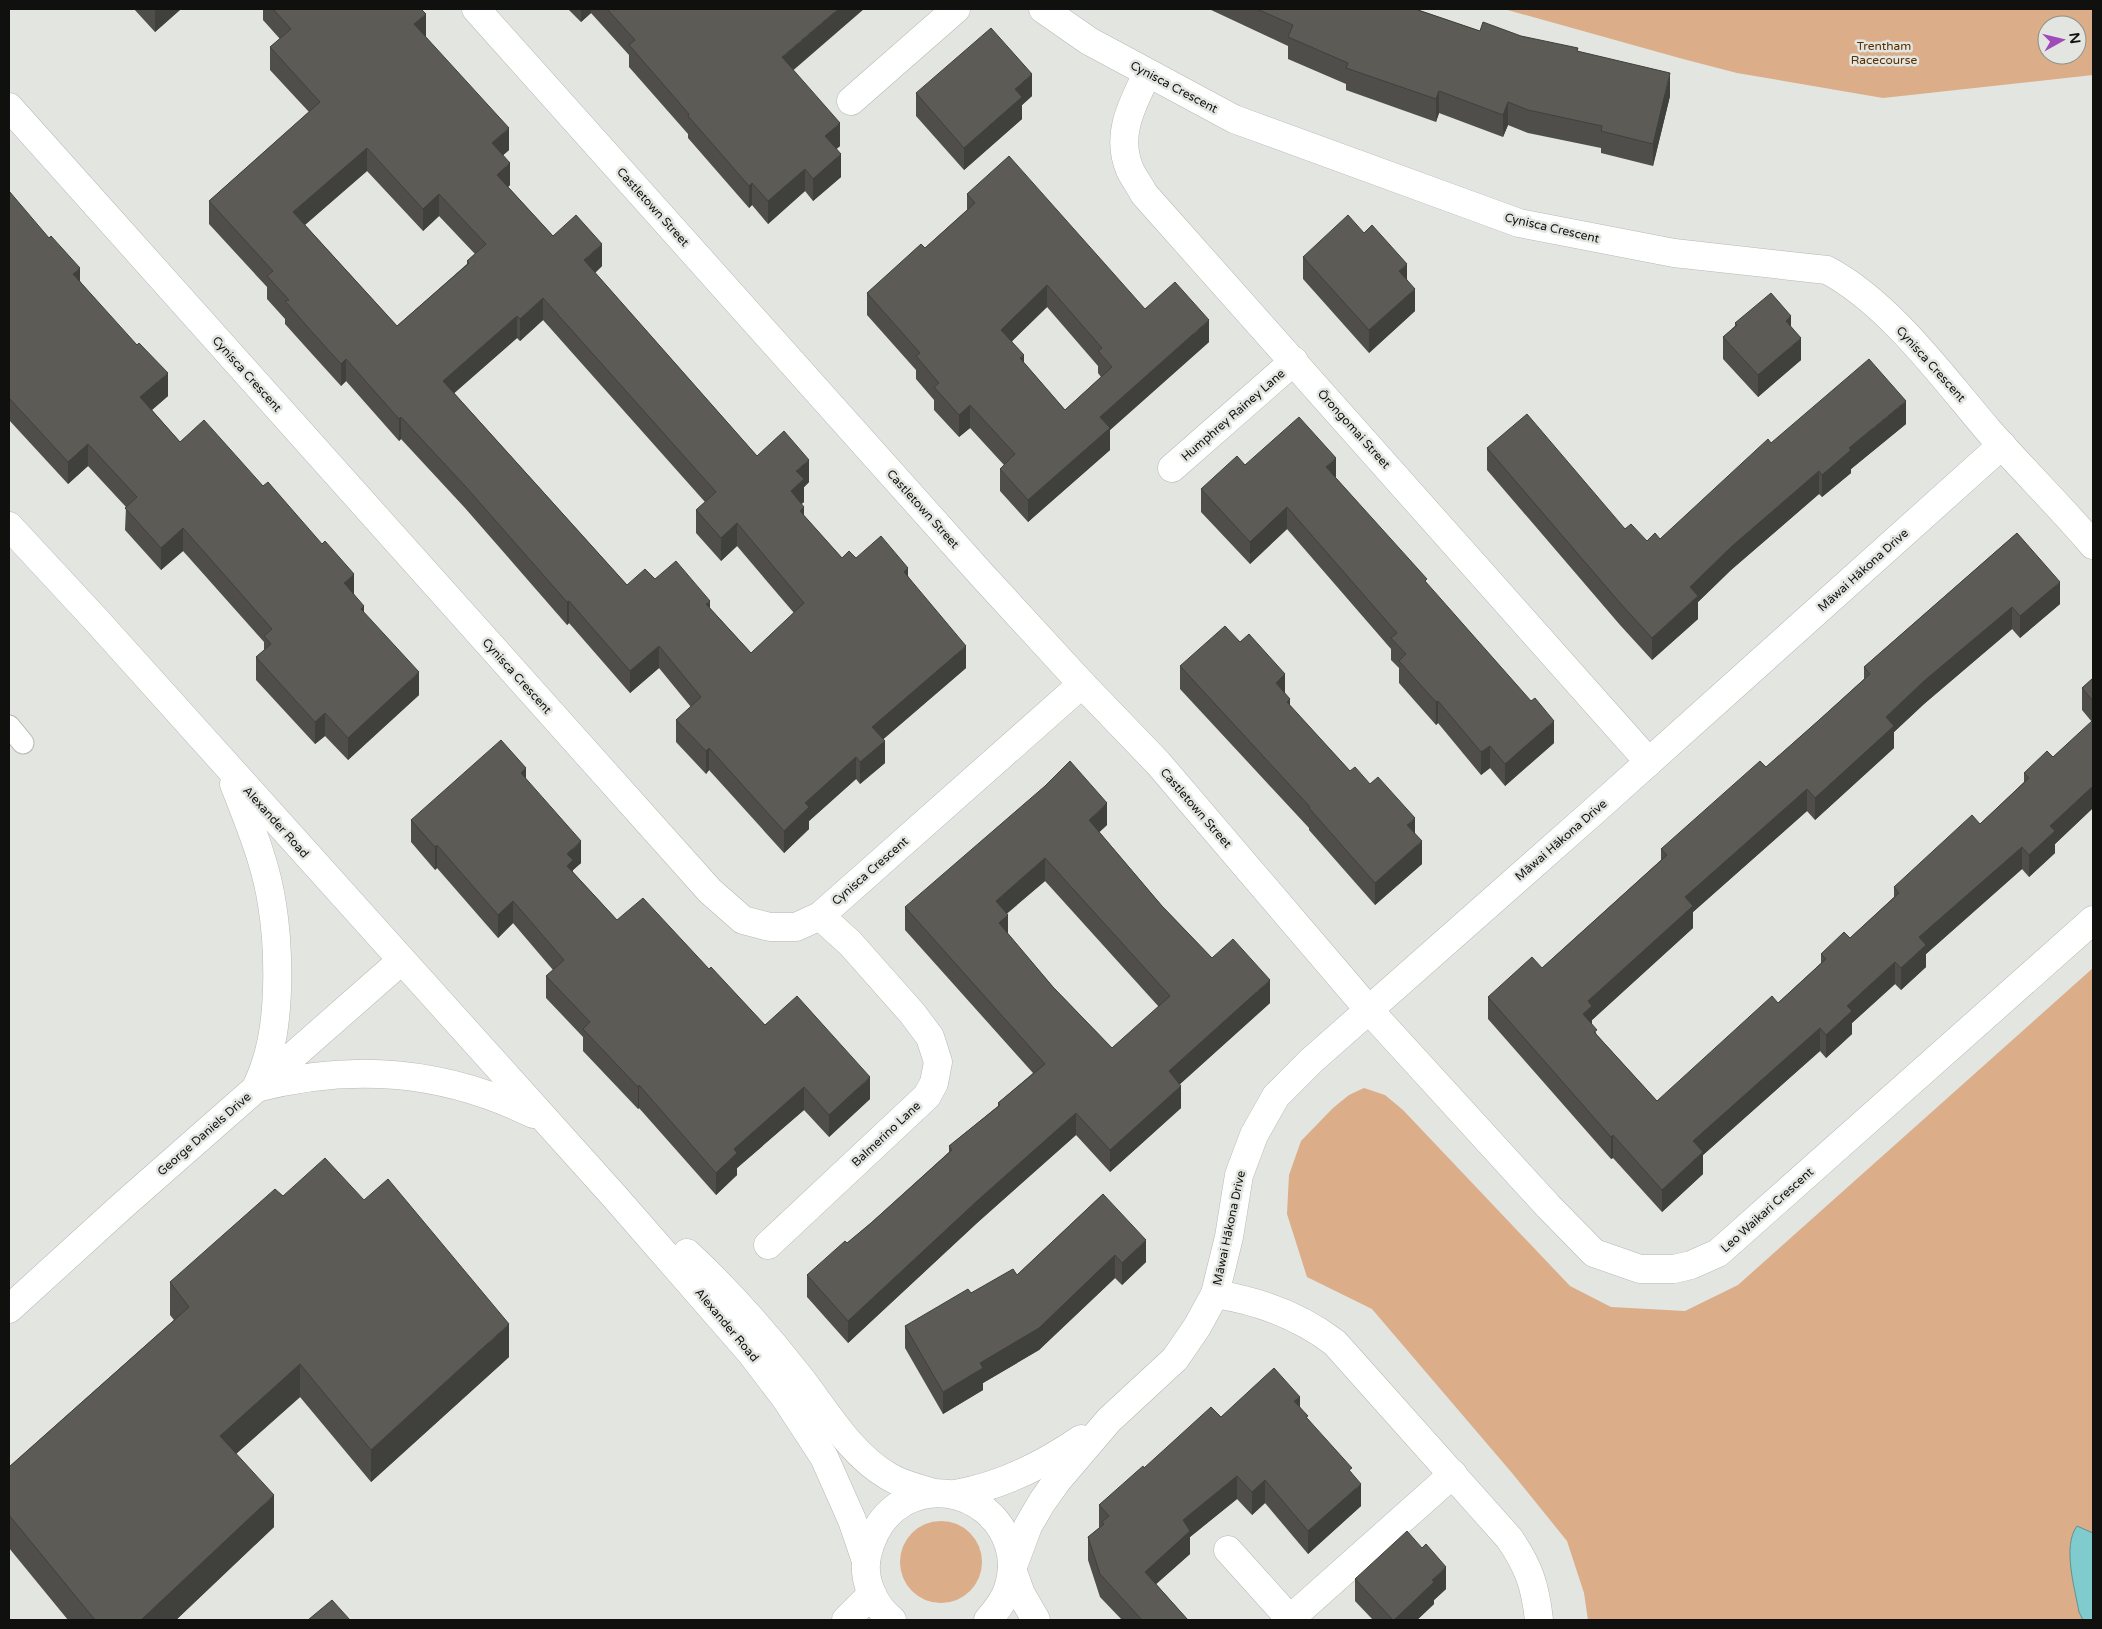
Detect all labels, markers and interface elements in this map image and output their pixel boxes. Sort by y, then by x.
north arrow [2037,15,2087,65]
text: N [2065,32,2084,45]
park label: Trentham Racecourse [1851,39,1917,67]
street label: Cynisca Crescent [1128,58,1220,116]
street label: Castletown Street [614,165,692,250]
street label: Cynisca Crescent [1503,210,1601,246]
street label: Cynisca Crescent [1893,323,1969,405]
street label: Cynisca Crescent [209,333,285,415]
street label: Humphrey Rainey Lane [1178,366,1288,464]
street label: Ōrongomai Street [1315,387,1393,472]
street label: Castletown Street [884,467,962,552]
street label: Māwai Hākona Drive [1815,526,1911,614]
street label: Cynisca Crescent [479,635,555,717]
street label: Castletown Street [1158,765,1235,851]
street label: Alexander Road [240,783,312,861]
street label: Māwai Hākona Drive [1512,796,1610,884]
street label: Cynisca Crescent [829,834,911,908]
street label: George Daniels Drive [154,1089,254,1178]
street label: Balmerino Lane [849,1098,923,1169]
street label: Leo Waikari Crescent [1718,1165,1816,1255]
street label: Māwai Hākona Drive [1210,1169,1248,1287]
street label: Alexander Road [692,1286,762,1364]

